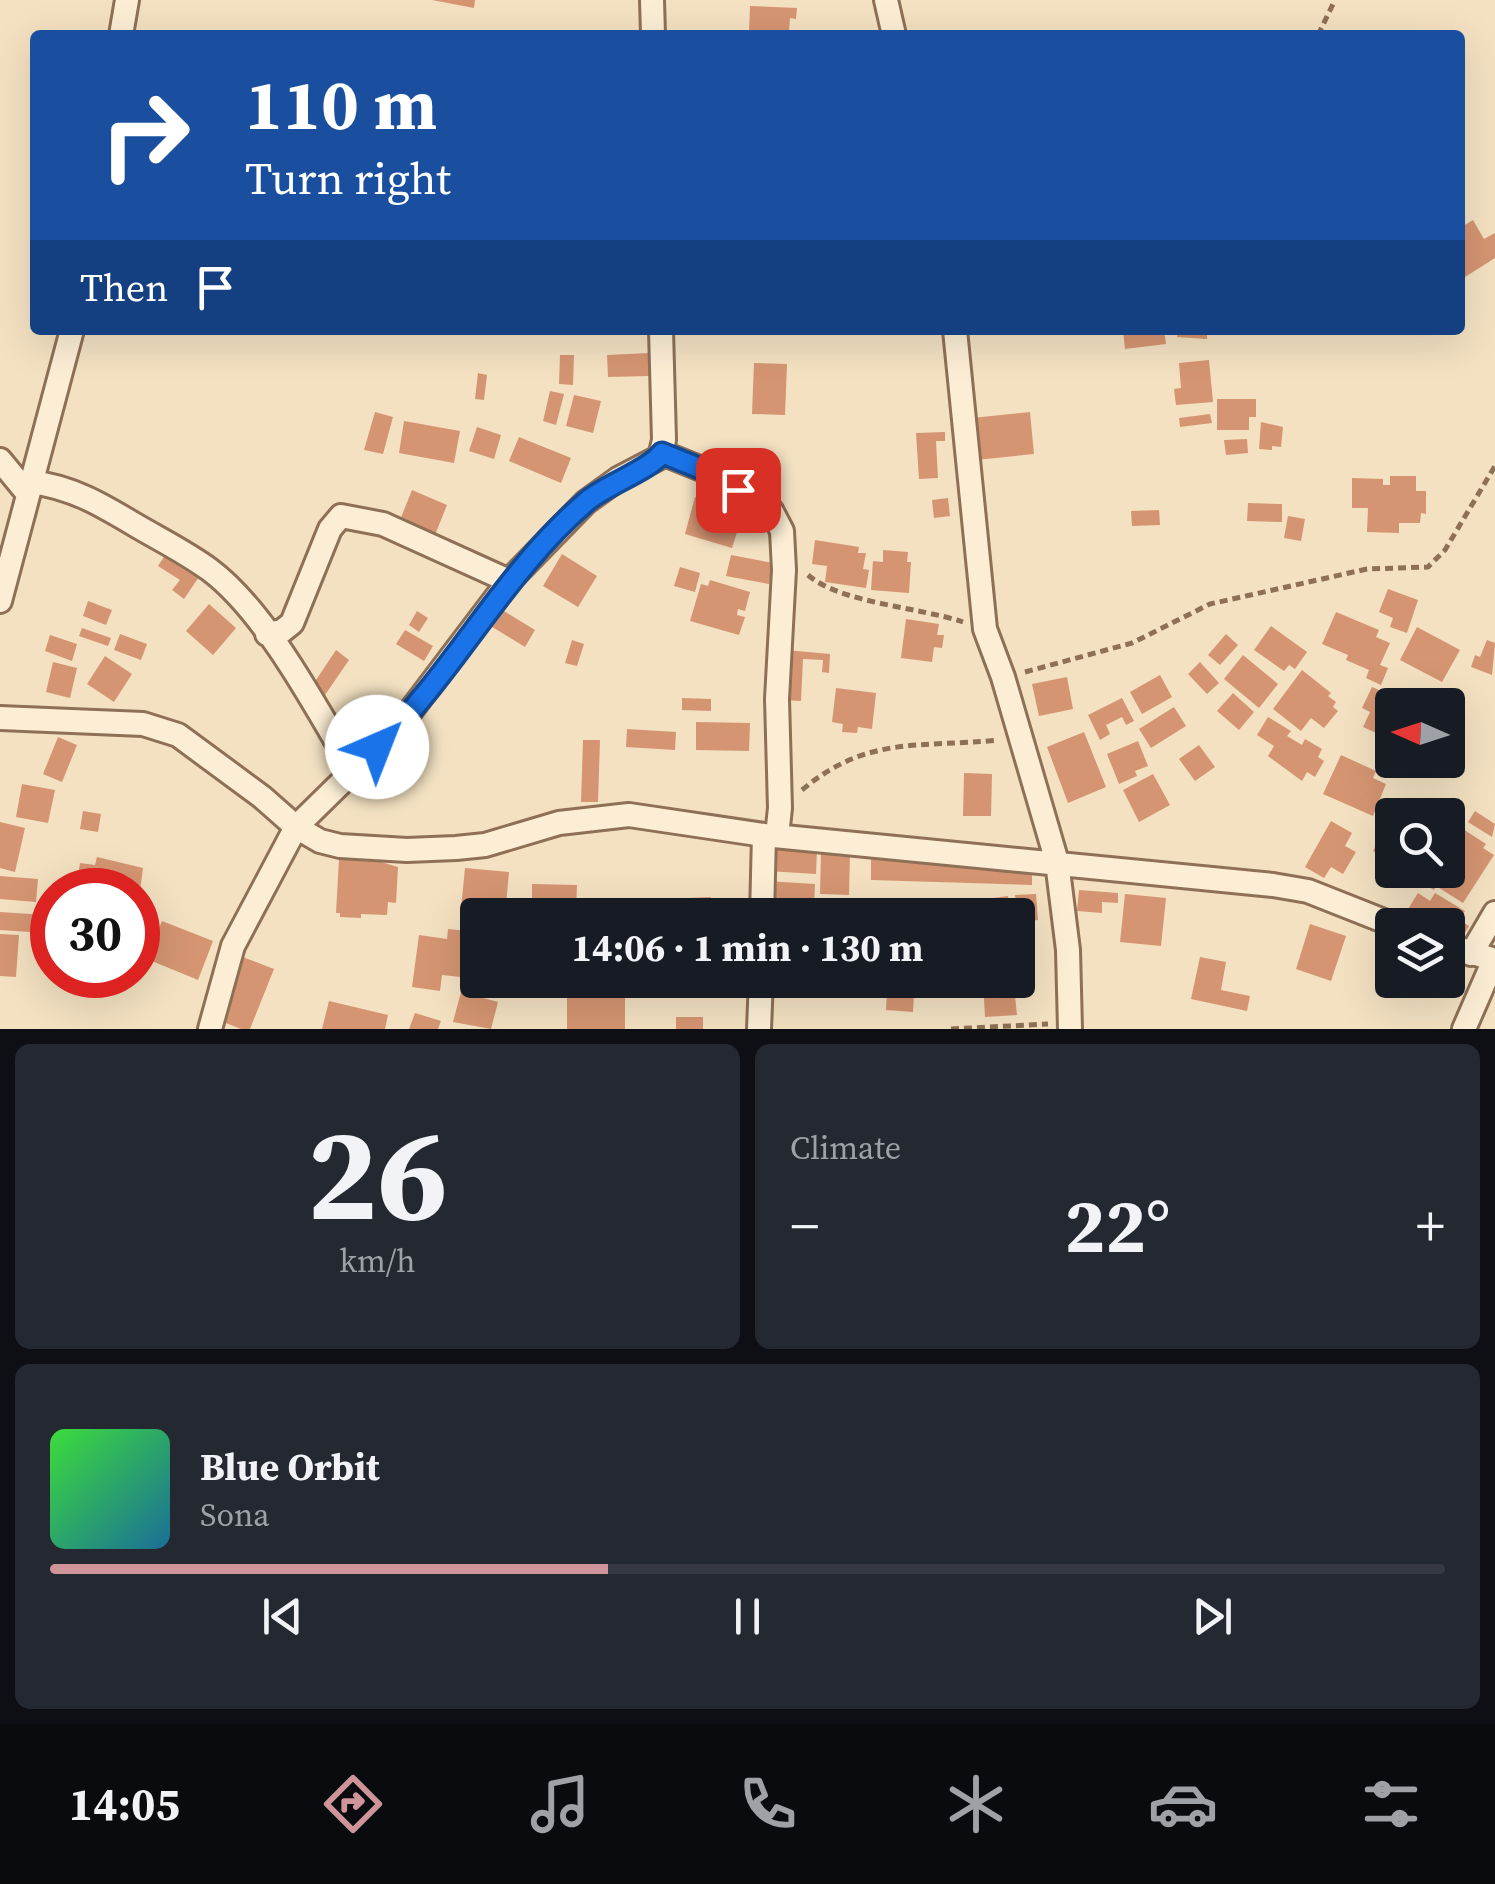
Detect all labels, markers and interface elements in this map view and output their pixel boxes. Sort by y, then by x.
text: 110 m [245,56,437,152]
icon: right [80,70,210,200]
text: Turn right [245,147,451,209]
icon: arrive [188,260,243,315]
text: Then [80,262,168,314]
pin [696,448,781,533]
icon: arrive [711,463,766,518]
north arrow [1375,688,1465,778]
map controls [1375,688,1465,998]
position arrow [325,695,429,799]
button: search [1375,798,1465,888]
speed limit sign: 30 [30,868,160,998]
button: layers [1375,908,1465,998]
text: 14:06 · 1 min · 130 m [571,922,924,974]
text: 26 [307,1084,448,1263]
text: Climate [790,1126,901,1170]
text: 22° [1065,1174,1170,1277]
text: − [790,1188,819,1263]
text: + [1416,1188,1445,1263]
text: km/h [339,1239,416,1283]
text: Blue Orbit [200,1441,380,1493]
text: Sona [200,1493,270,1537]
icon: previous [255,1589,310,1644]
icon: pause [720,1589,775,1644]
icon: next [1185,1589,1240,1644]
icon: directions [318,1769,388,1839]
icon: music [525,1769,595,1839]
icon: phone [733,1769,803,1839]
icon: climate [941,1769,1011,1839]
icon: car [1148,1769,1218,1839]
icon: filters [1356,1769,1426,1839]
text: 14:05 [69,1773,180,1835]

